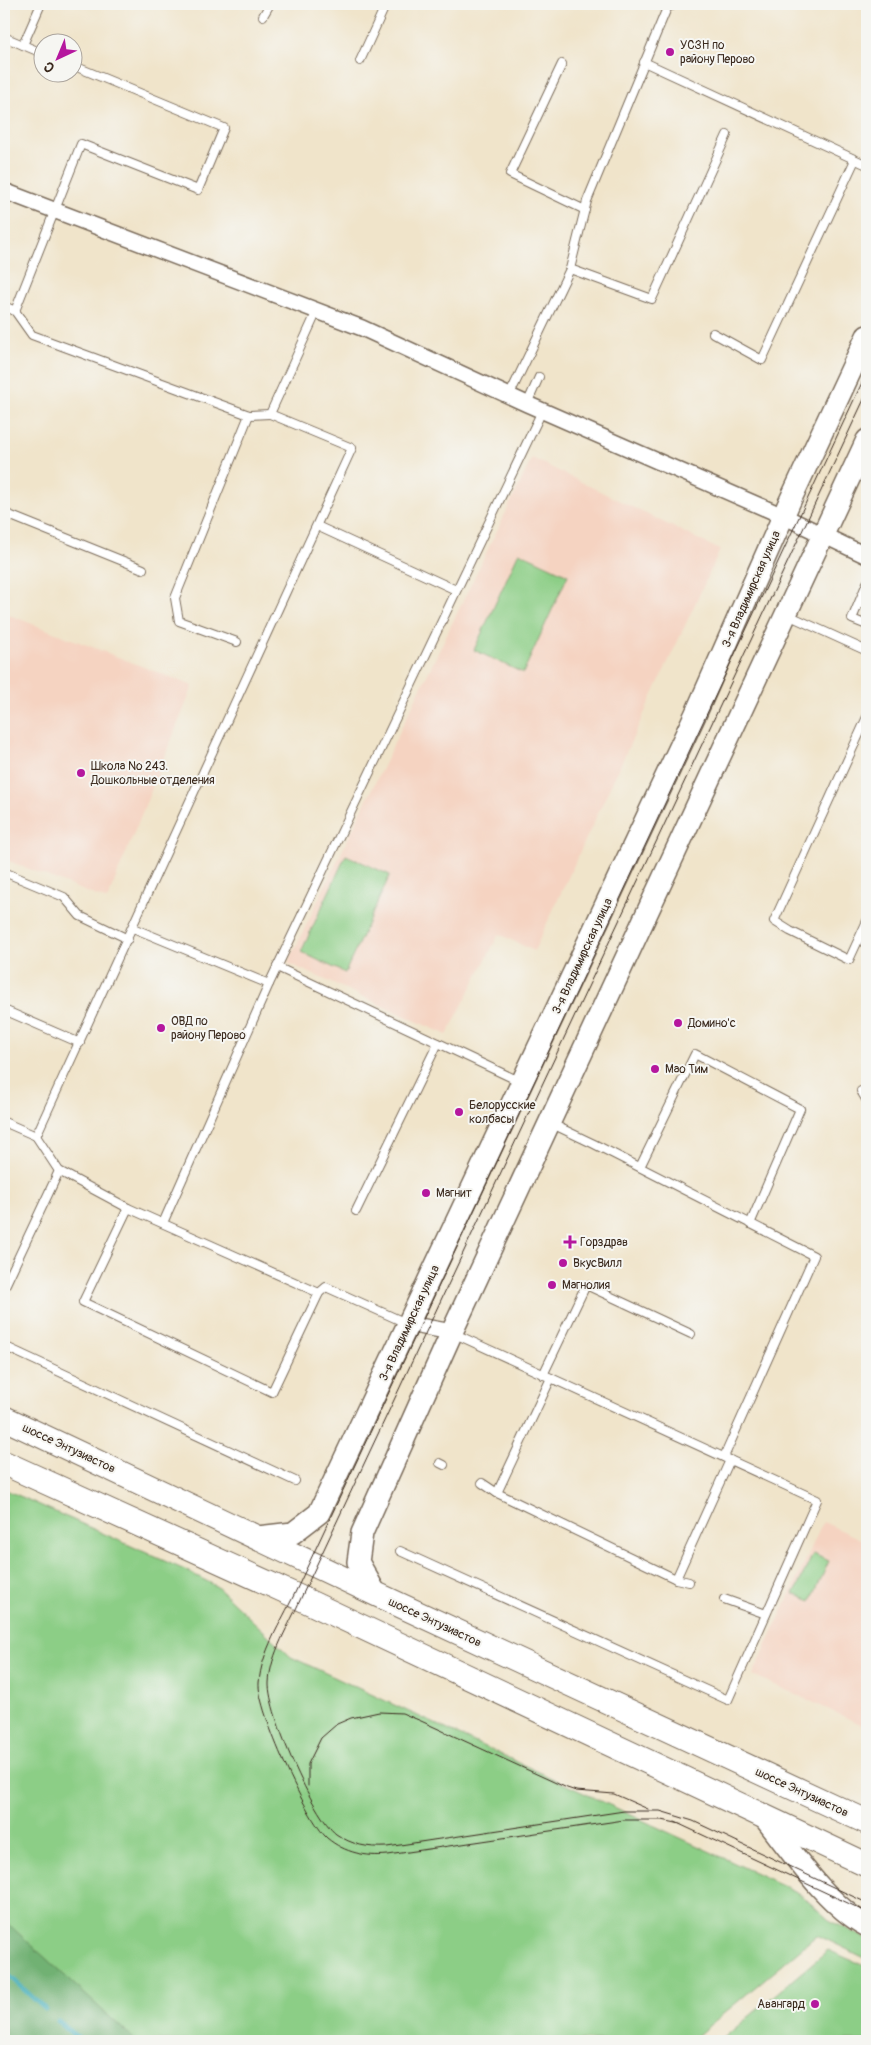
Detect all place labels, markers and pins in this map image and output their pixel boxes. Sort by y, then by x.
place label: УСЗН по району Перово [680,38,755,67]
marker: УСЗН по району Перово [664,46,676,58]
place label: Школа № 243. Дошкольные отделения [90,759,215,788]
marker: Школа № 243. Дошкольные отделения [75,767,87,779]
place label: ОВД по району Перово [171,1014,246,1043]
place label: Домино'c [687,1016,736,1031]
marker: Домино'c [672,1017,684,1029]
marker: ОВД по району Перово [155,1022,167,1034]
place label: Мао Тим [665,1062,708,1077]
marker: Мао Тим [649,1063,661,1075]
place label: Белорусские колбасы [469,1098,535,1127]
marker: Белорусские колбасы [453,1106,465,1118]
place label: Магнит [436,1186,472,1201]
marker: Магнит [420,1187,432,1199]
place label: Горздрав [580,1235,628,1250]
marker: Горздрав [564,1236,576,1248]
place label: ВкусВилл [573,1256,622,1271]
marker: ВкусВилл [557,1257,569,1269]
place label: Магнолия [562,1278,610,1293]
marker: Магнолия [546,1279,558,1291]
place label: Авангард [757,1997,806,2012]
marker: Авангард [809,1998,821,2010]

